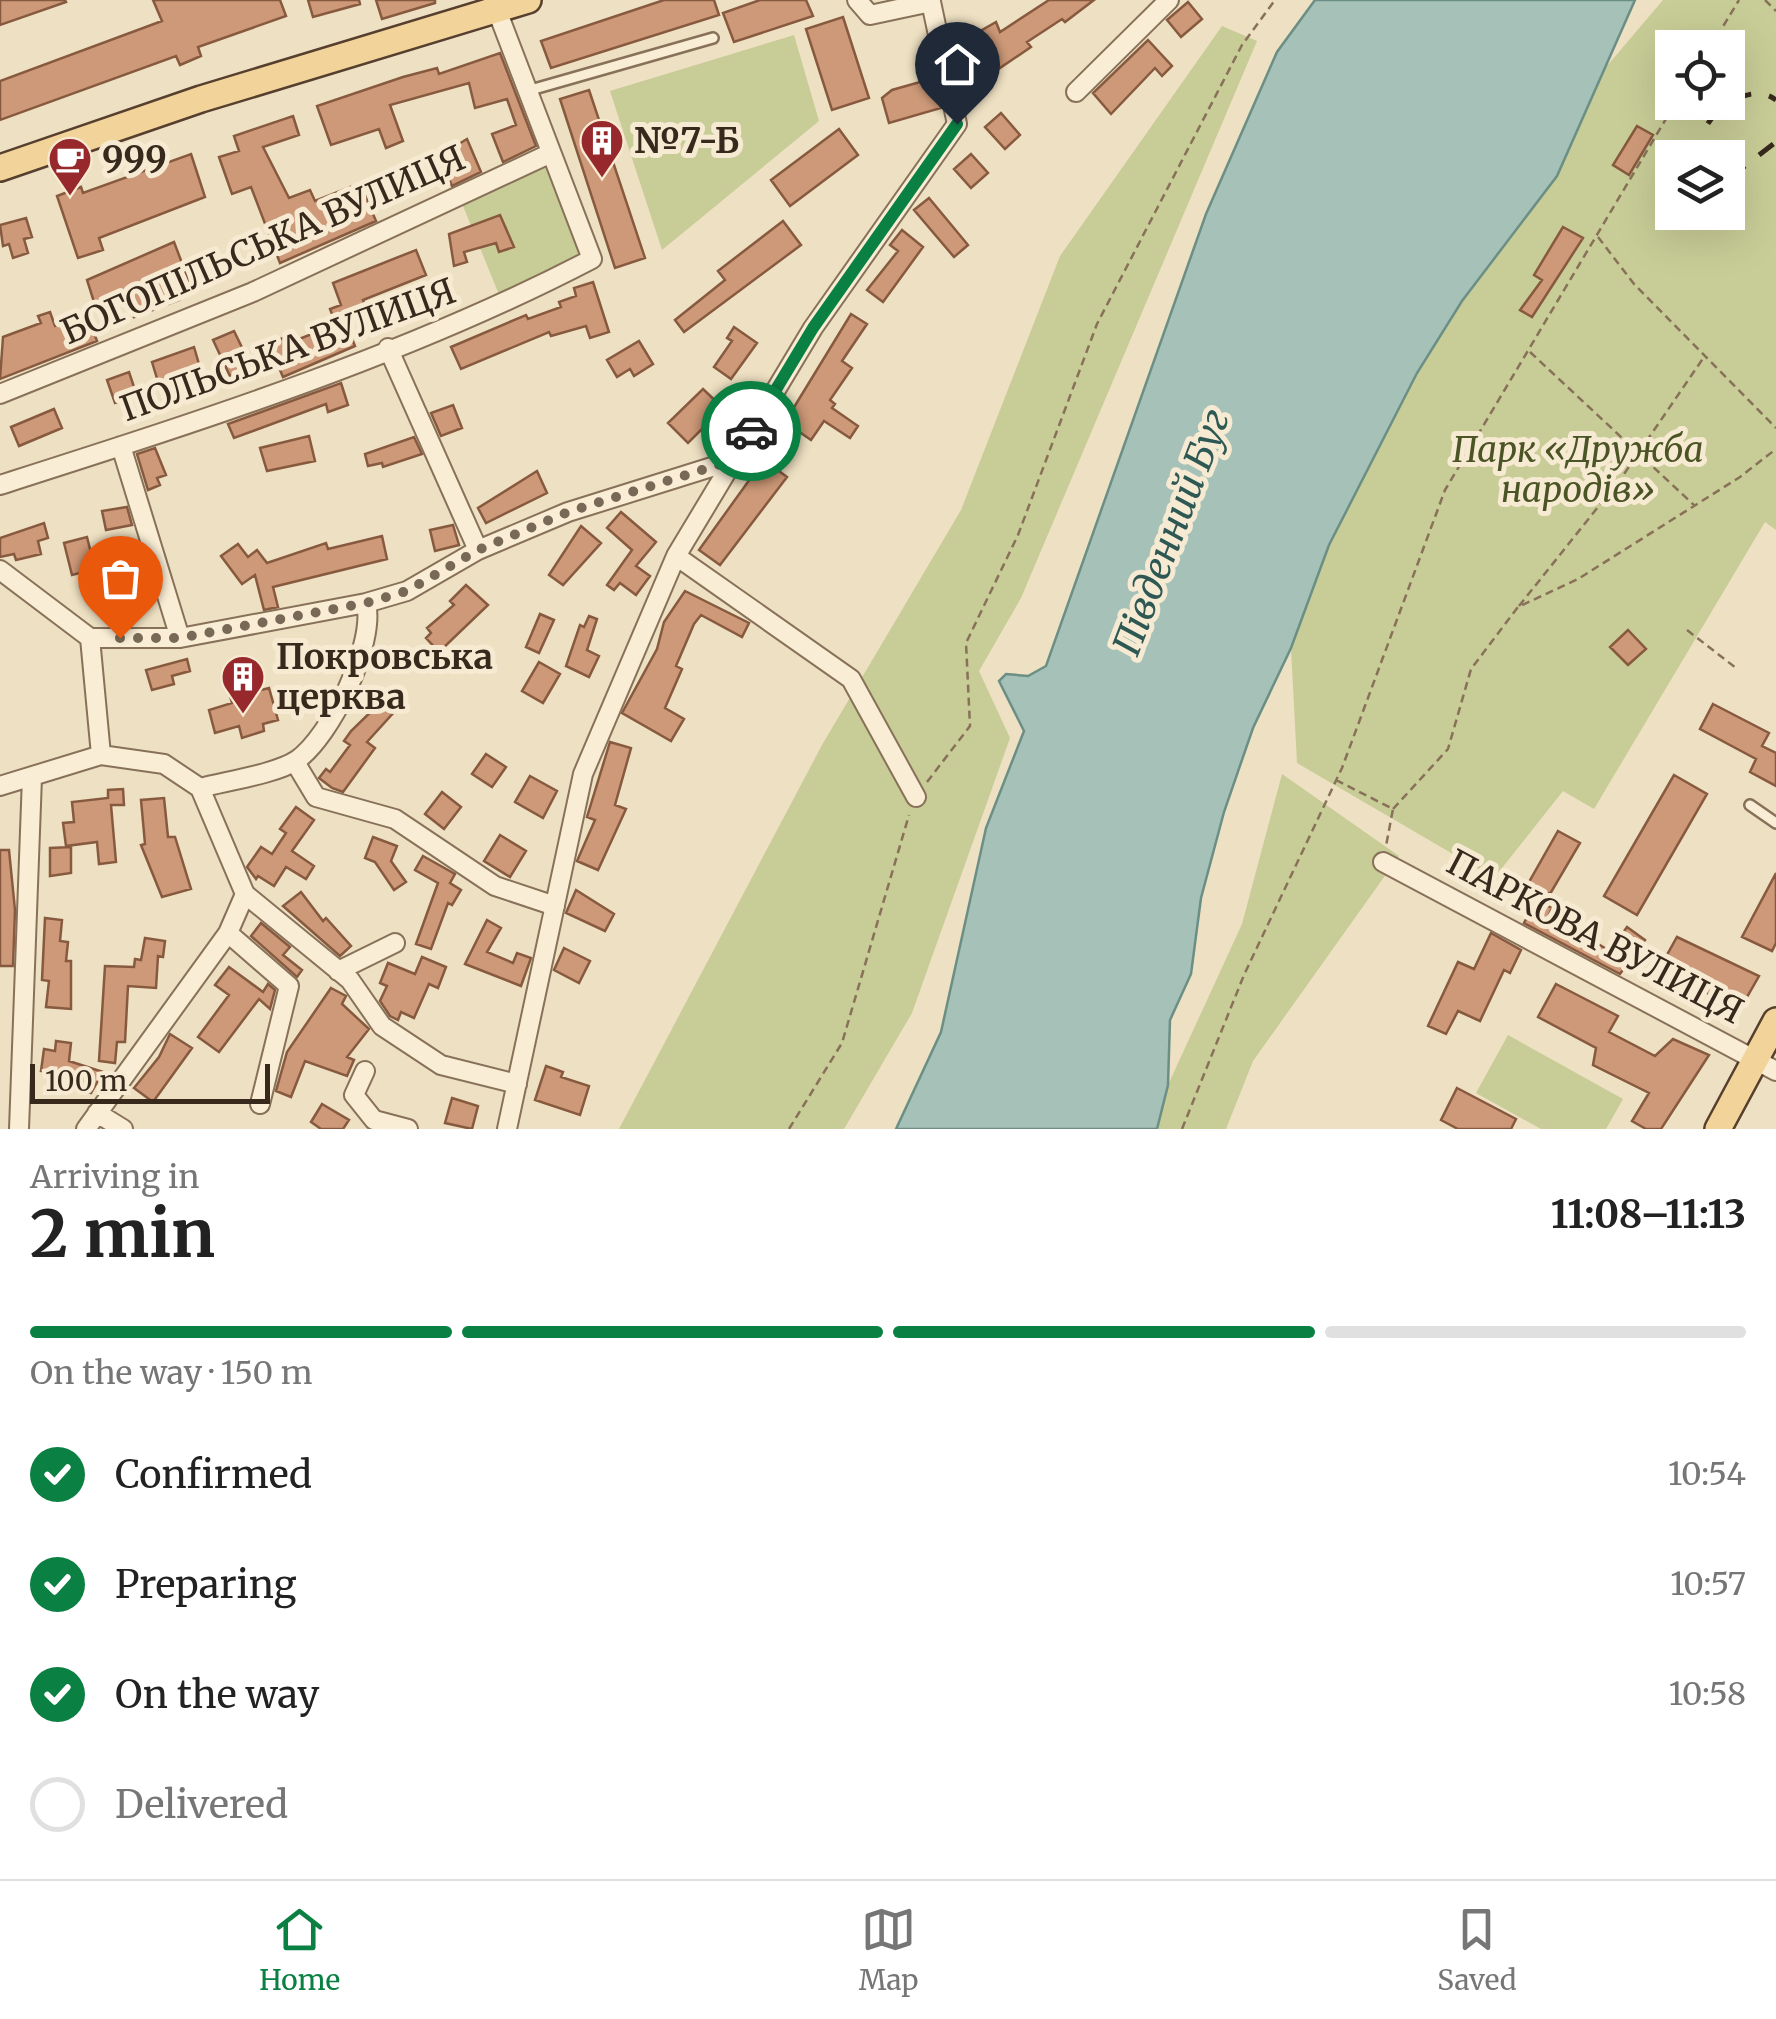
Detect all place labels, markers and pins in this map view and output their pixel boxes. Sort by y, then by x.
pin [915,22,1000,125]
building icon: №7-Б [579,118,625,179]
place label: №7-Б [634,119,739,163]
cafe icon: 999 [47,136,93,197]
place label: 999 [102,137,167,181]
pin [78,536,163,639]
place label: Покровська церква [276,635,493,719]
building icon: Покровська церква [220,654,266,715]

